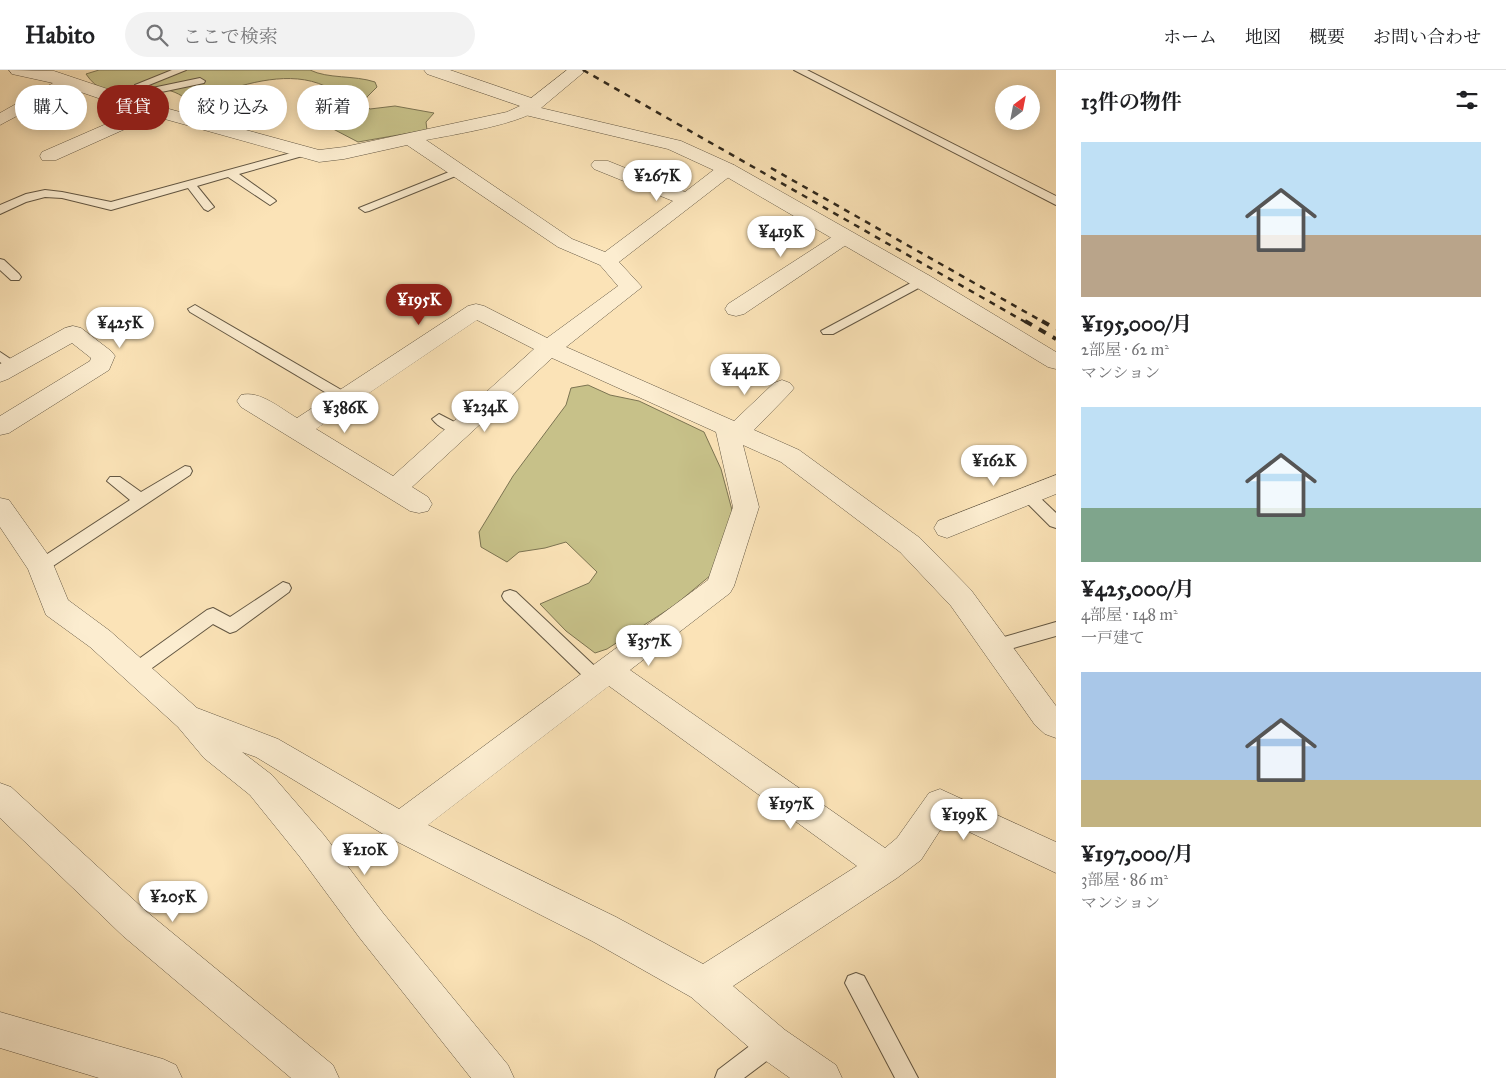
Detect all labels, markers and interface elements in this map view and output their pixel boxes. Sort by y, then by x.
search box [125,12,475,57]
text: Habito [25,20,95,50]
icon: search [143,21,171,49]
text: ここで検索 [183,25,278,48]
text: ホーム [1163,26,1217,48]
text: 地図 [1245,26,1281,48]
text: 概要 [1309,26,1345,48]
text: お問い合わせ [1373,26,1481,48]
chip: 購入 [15,85,87,130]
chip: 賃貸 [97,85,169,130]
chip: 絞り込み [179,85,287,130]
chip: 新着 [297,85,369,130]
north arrow [995,85,1040,130]
map controls [995,85,1040,130]
icon: filters [1453,86,1481,114]
text: 13件の物件 [1081,89,1182,115]
pin: ¥267K [622,160,692,202]
text: ¥267K [634,166,680,185]
icon: home [1236,175,1326,265]
pin: ¥419K [746,216,816,258]
text: ¥419K [758,222,804,241]
pin: ¥195K [384,284,454,326]
text: ¥195K [397,290,441,309]
pin: ¥425K [85,306,155,349]
text: ¥195,000/月 [1081,311,1192,337]
text: ¥425K [97,313,143,332]
text: 2部屋 · 62 m² [1081,340,1169,359]
pin: ¥442K [710,354,780,396]
text: ¥442K [721,360,769,379]
text: マンション [1081,363,1160,382]
pin: ¥234K [450,390,520,433]
pin: ¥386K [310,392,380,434]
text: ¥234K [462,397,508,416]
text: ¥386K [323,398,367,417]
icon: home [1236,440,1326,530]
pin: ¥162K [959,444,1029,487]
text: ¥162K [972,451,1016,470]
text: ¥425,000/月 [1081,576,1195,602]
text: 4部屋 · 148 m² [1081,605,1178,624]
pin: ¥357K [614,624,684,667]
text: 一戸建て [1081,628,1145,647]
text: ¥357K [627,631,671,650]
icon: home [1236,705,1326,795]
pin: ¥197K [756,788,826,830]
text: ¥197K [768,794,814,813]
pin: ¥199K [929,798,999,841]
text: ¥199K [941,805,987,824]
pin: ¥210K [330,834,400,876]
text: ¥210K [342,840,388,859]
text: ¥197,000/月 [1081,841,1194,867]
text: 3部屋 · 86 m² [1081,870,1168,889]
pin: ¥205K [138,880,208,923]
text: ¥205K [150,887,196,906]
text: マンション [1081,893,1160,912]

